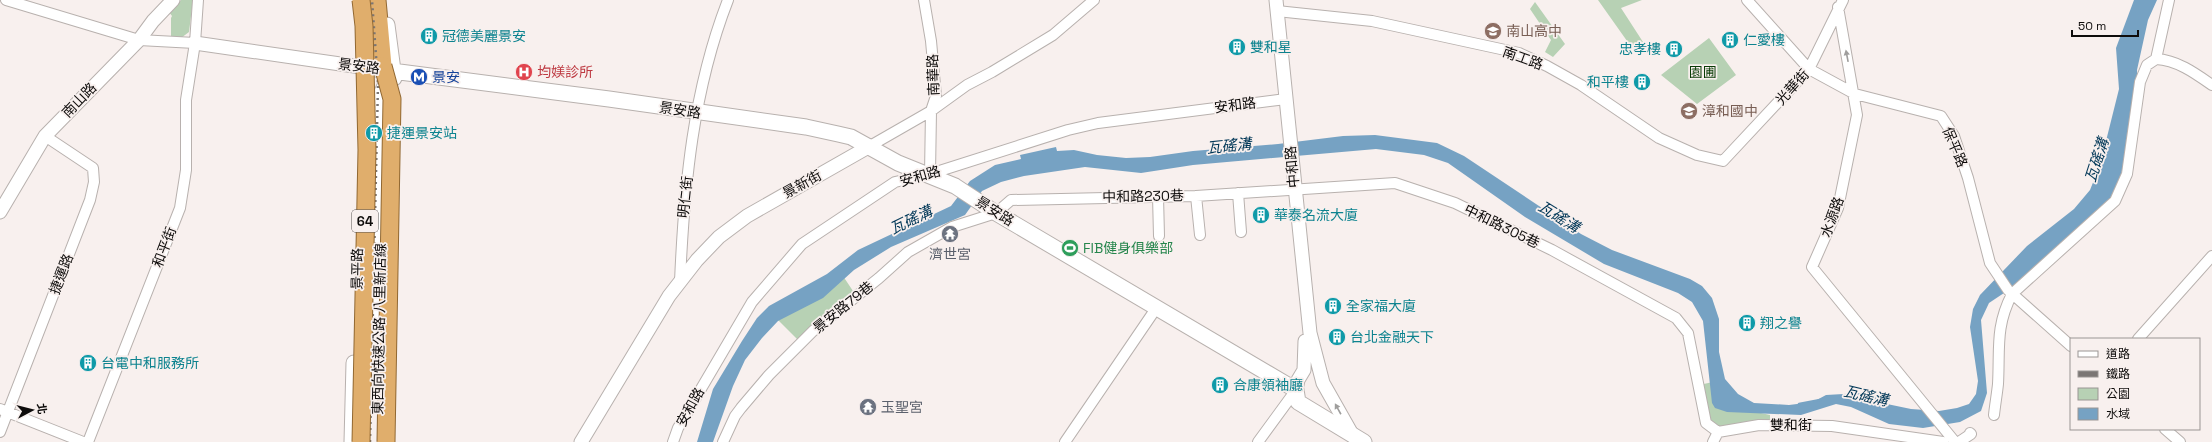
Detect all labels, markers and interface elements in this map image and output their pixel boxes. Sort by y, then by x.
scale bar [2072,12,2138,38]
text: 50 m [2078,18,2106,34]
school or university icon: 南山高中 [1483,21,1503,41]
place label: 南山高中 [1506,22,1562,40]
building icon: 冠德美麗景安 [419,26,439,46]
place label: 冠德美麗景安 [442,27,526,45]
building icon: 仁愛樓 [1720,30,1740,50]
place label: 仁愛樓 [1743,31,1785,49]
building icon: 雙和星 [1227,37,1247,57]
place label: 雙和星 [1250,38,1292,56]
building icon: 忠孝樓 [1664,39,1684,59]
place label: 忠孝樓 [1619,40,1661,58]
street label: 南工路 [1500,42,1546,74]
one-way arrow [1844,50,1850,62]
street label: 南華路 [923,54,943,96]
street label: 景安路 [337,55,381,77]
hospital icon: 均媄診所 [514,62,534,82]
place label: 均媄診所 [537,63,593,81]
park label: 園圃 [1689,63,1717,81]
street label: 光華街 [1771,65,1813,109]
metro station icon: 景安 [409,67,429,87]
place label: 景安 [432,68,460,86]
building icon: 和平樓 [1632,72,1652,92]
place label: 和平樓 [1587,73,1629,91]
street label: 南山路 [58,79,100,121]
street label: 安和路 [1213,94,1257,116]
street label: 景安路 [658,98,702,122]
school or university icon: 漳和國中 [1679,101,1699,121]
place label: 漳和國中 [1702,102,1758,120]
building icon: 捷運景安站 [364,123,384,143]
place label: 捷運景安站 [387,124,457,142]
street label: 保平路 [1939,124,1971,170]
water label: 瓦磘溝 [1206,133,1254,157]
water label: 瓦磘溝 [2081,134,2113,184]
street label: 中和路 [1281,145,1303,189]
street label: 安和路 [897,162,943,190]
street label: 景新街 [779,166,825,202]
street label: 明仁街 [674,175,696,219]
street label: 中和路230巷 [1102,186,1184,206]
street label: 景安路 [972,192,1018,230]
street label: 水源路 [1816,194,1848,240]
water label: 瓦磘溝 [1535,197,1585,238]
water label: 瓦磘溝 [886,200,937,238]
street label: 中和路305巷 [1461,200,1543,252]
building icon: 華泰名流大廈 [1251,205,1271,225]
place label: 華泰名流大廈 [1274,206,1358,224]
road number: 64 [352,210,378,232]
street label: 和平街 [148,224,180,270]
temple icon: 濟世宮 [940,224,960,244]
sports icon: FIB健身俱樂部 [1060,238,1080,258]
place label: FIB健身俱樂部 [1083,239,1173,257]
street label: 東西向快速公路 八里新店線 [369,243,389,415]
place label: 濟世宮 [929,245,971,263]
street label: 景平路 [348,248,366,290]
street label: 捷運路 [45,251,77,297]
street label: 景安路79巷 [809,277,877,337]
building icon: 全家福大廈 [1323,296,1343,316]
place label: 全家福大廈 [1346,297,1416,315]
building icon: 翔之譽 [1737,313,1757,333]
place label: 翔之譽 [1760,314,1802,332]
building icon: 台北金融天下 [1327,327,1347,347]
place label: 台北金融天下 [1350,328,1434,346]
legend [2070,338,2200,430]
text: 道路 [2106,346,2130,362]
building icon: 台電中和服務所 [78,353,98,373]
place label: 台電中和服務所 [101,354,199,372]
text: 鐵路 [2106,366,2130,382]
building icon: 合康領袖廳 [1210,375,1230,395]
place label: 合康領袖廳 [1233,376,1303,394]
water label: 瓦磘溝 [1842,381,1892,410]
street label: 安和路 [672,384,708,430]
text: 公園 [2106,386,2130,402]
north arrow [12,390,52,430]
temple icon: 玉聖宮 [858,397,878,417]
place label: 玉聖宮 [881,398,923,416]
text: 北 [34,402,50,415]
one-way arrow [1335,403,1342,415]
text: 水域 [2106,406,2130,422]
street label: 雙和街 [1770,416,1812,434]

